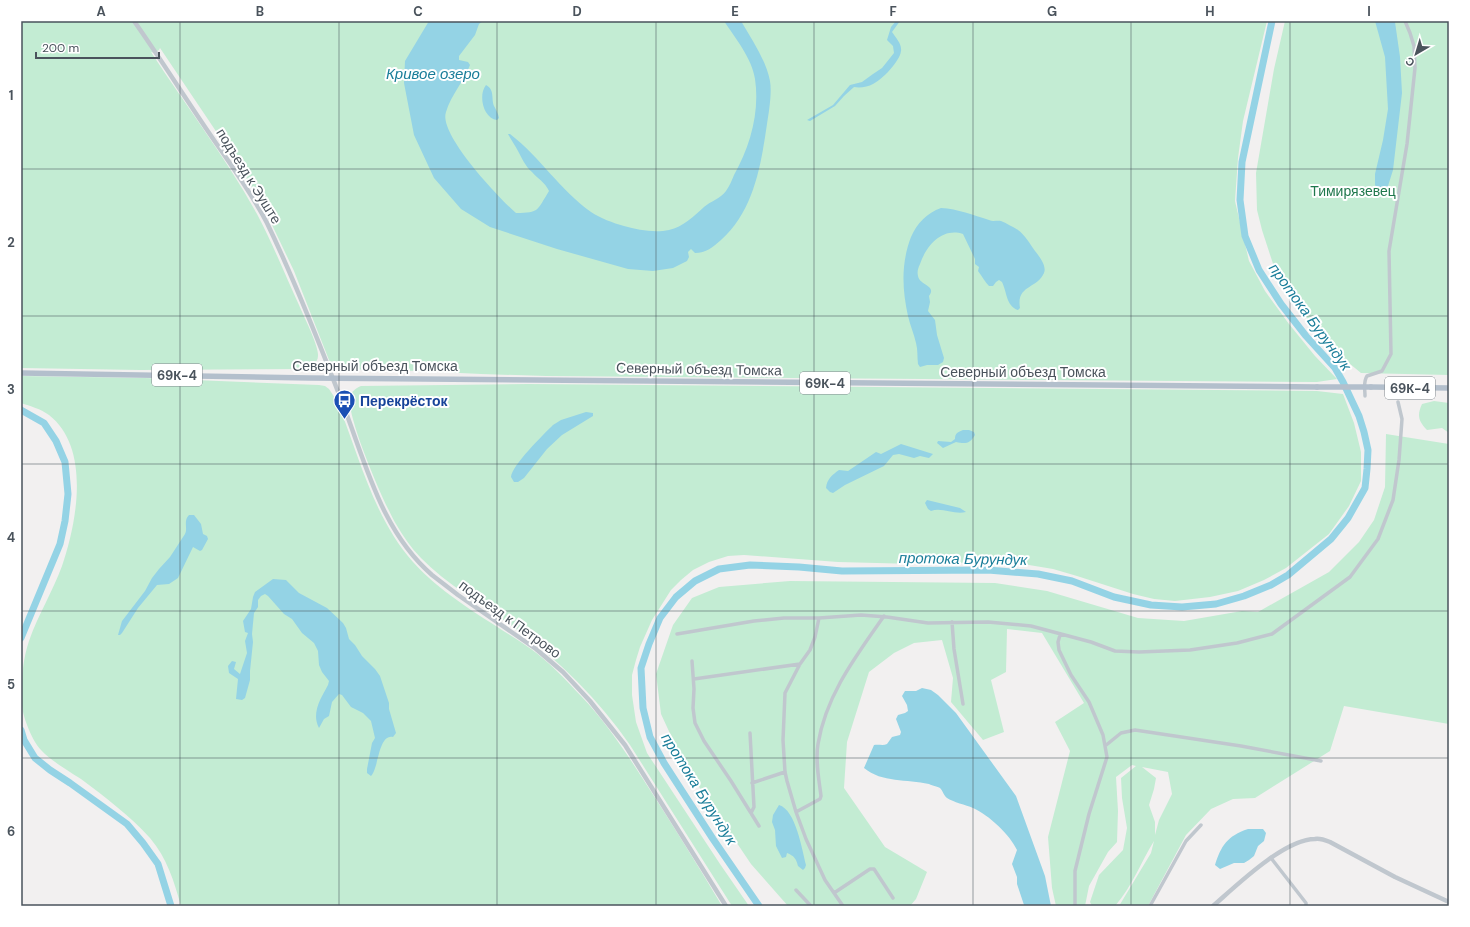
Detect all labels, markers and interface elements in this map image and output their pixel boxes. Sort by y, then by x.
text: A [96,3,106,20]
text: B [256,3,264,20]
text: C [413,3,423,20]
text: D [572,3,582,20]
text: E [731,3,739,20]
text: F [889,3,897,20]
text: G [1047,3,1057,20]
text: H [1205,3,1215,20]
text: I [1367,3,1371,20]
scale bar [36,34,159,60]
north arrow [1396,34,1436,74]
text: 200 m [42,40,79,56]
text: С [1402,54,1417,70]
water label: Кривое озеро [386,64,480,84]
text: 1 [9,87,13,104]
street label: подъезд к Эуште [212,125,286,227]
park label: Тимирязевец [1310,182,1396,200]
text: 2 [7,234,15,251]
water label: протока Бурундук [1264,259,1356,376]
street label: Северный объезд Томска [292,357,458,375]
street label: Северный объезд Томска [616,359,782,379]
street label: Северный объезд Томска [940,363,1106,381]
road number: 69К-4 [152,364,202,386]
road number: 69К-4 [800,372,850,394]
road number: 69К-4 [1385,377,1435,399]
text: 3 [7,381,15,398]
bus stop icon: Перекрёсток [331,388,357,421]
place label: Перекрёсток [360,392,449,410]
text: 4 [7,529,15,546]
water label: протока Бурундук [899,548,1028,570]
street label: подъезд к Петрово [456,576,565,662]
text: 5 [7,676,15,693]
water label: протока Бурундук [656,729,742,850]
text: 6 [7,823,15,840]

